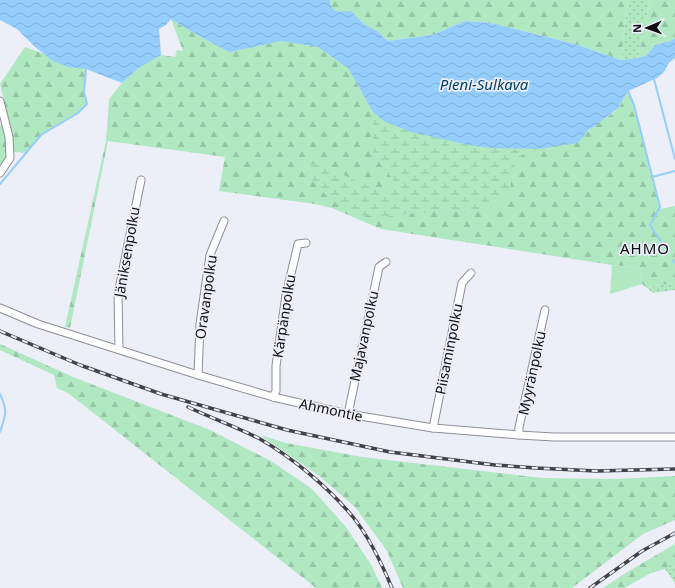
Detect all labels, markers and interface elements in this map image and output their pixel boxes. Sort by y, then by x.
north arrow [627,8,667,48]
text: N [629,24,644,33]
water label: Pieni-Sulkava [440,74,529,94]
street label: Jäniksenpolku [109,205,144,301]
district label: AHMO [620,238,670,258]
street label: Oravanpolku [190,254,221,340]
street label: Kärpänpolku [268,273,299,359]
street label: Majavanpolku [345,289,382,383]
street label: Piisaminpolku [430,302,467,396]
street label: Myyränpolku [513,329,550,417]
street label: Ahmontie [298,394,365,426]

